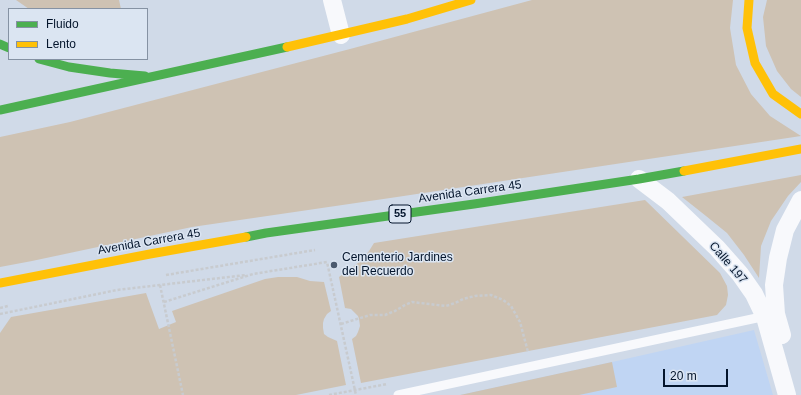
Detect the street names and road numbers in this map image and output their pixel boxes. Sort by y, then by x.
street label: Avenida Carrera 45 [418,178,522,206]
road number: 55 [389,205,411,223]
street label: Avenida Carrera 45 [97,226,201,258]
street label: Calle 197 [706,239,750,287]

